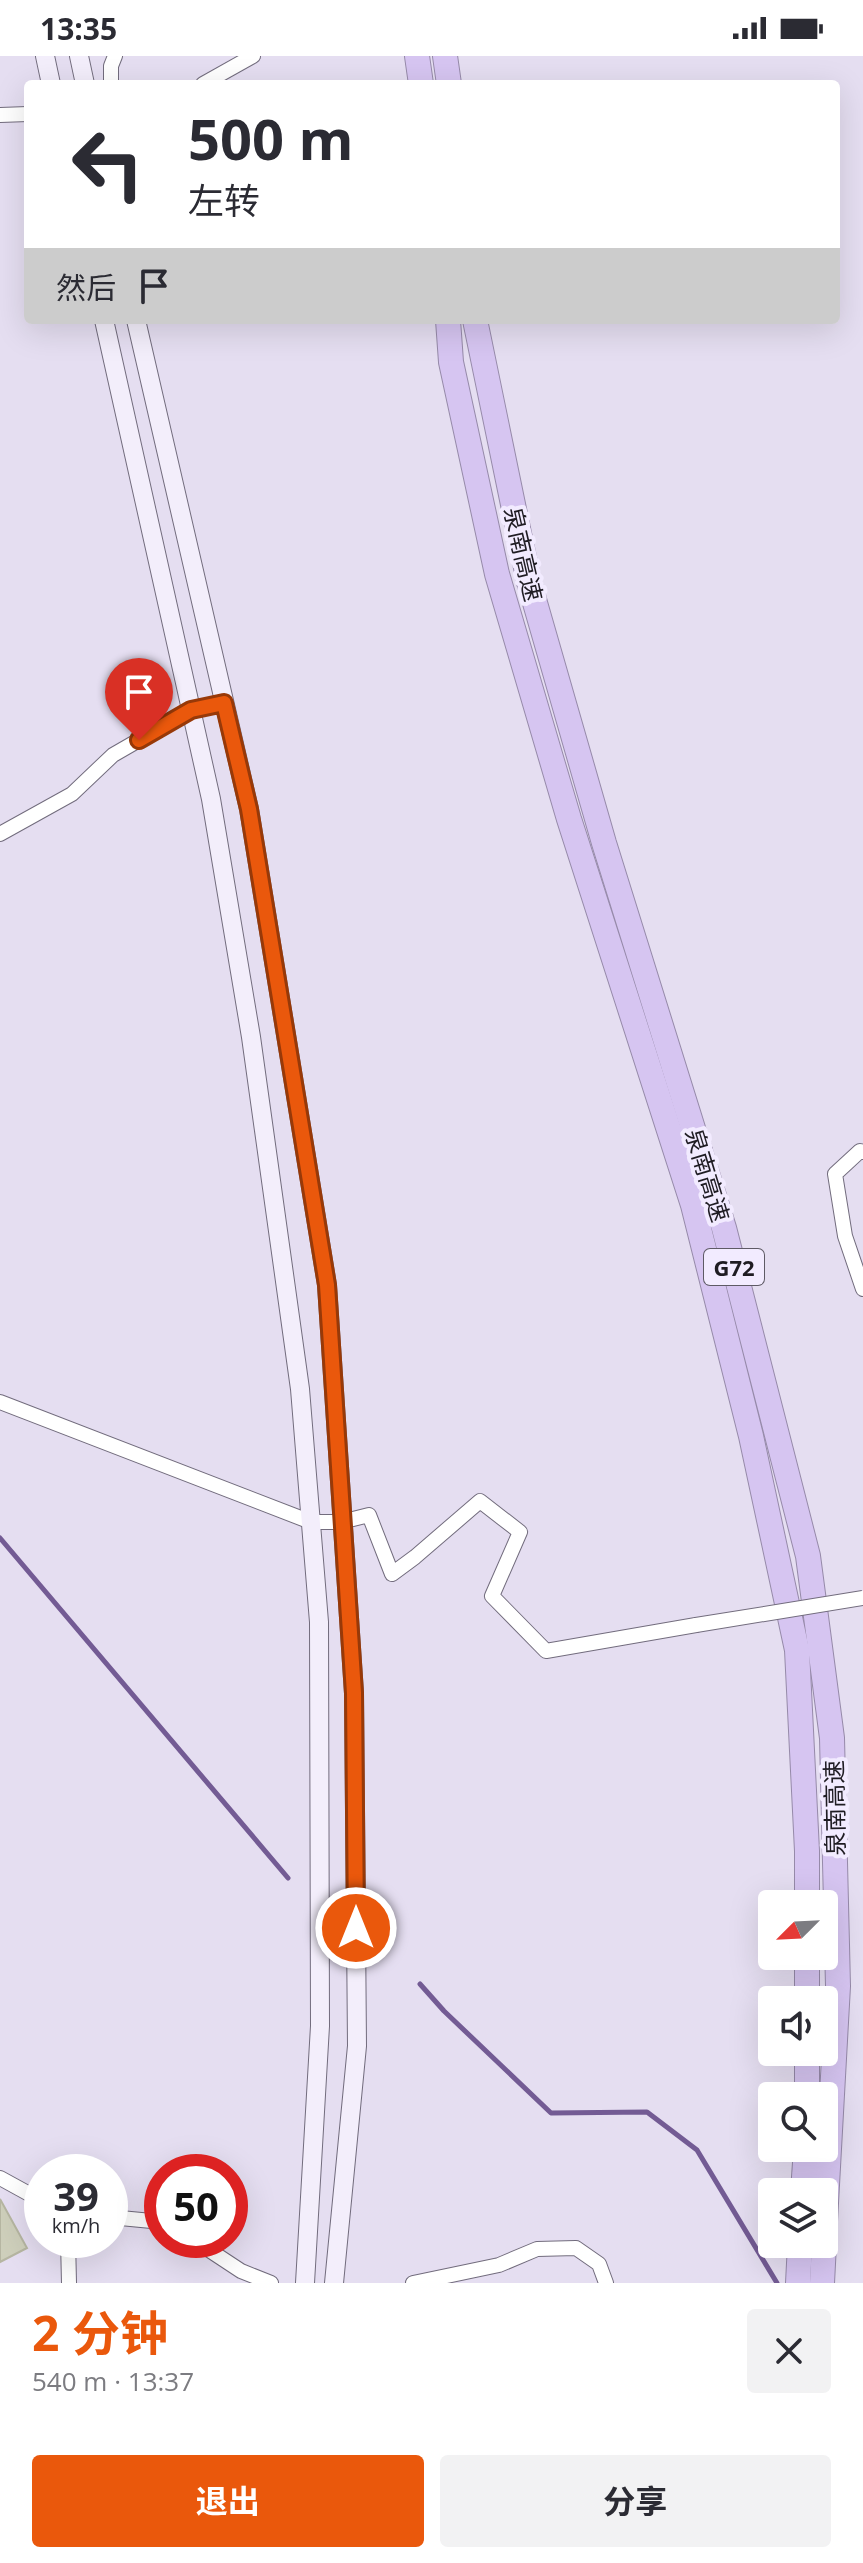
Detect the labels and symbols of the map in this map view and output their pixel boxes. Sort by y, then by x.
street label: 泉南高速 [497,504,551,604]
pin [105,658,173,740]
street label: 泉南高速 [678,1124,738,1226]
road number: G72 [704,1249,764,1285]
street label: 泉南高速 [817,1760,851,1856]
position arrow [314,1886,398,1970]
north arrow [758,1890,838,1970]
speed limit sign: 50 [144,2154,248,2258]

